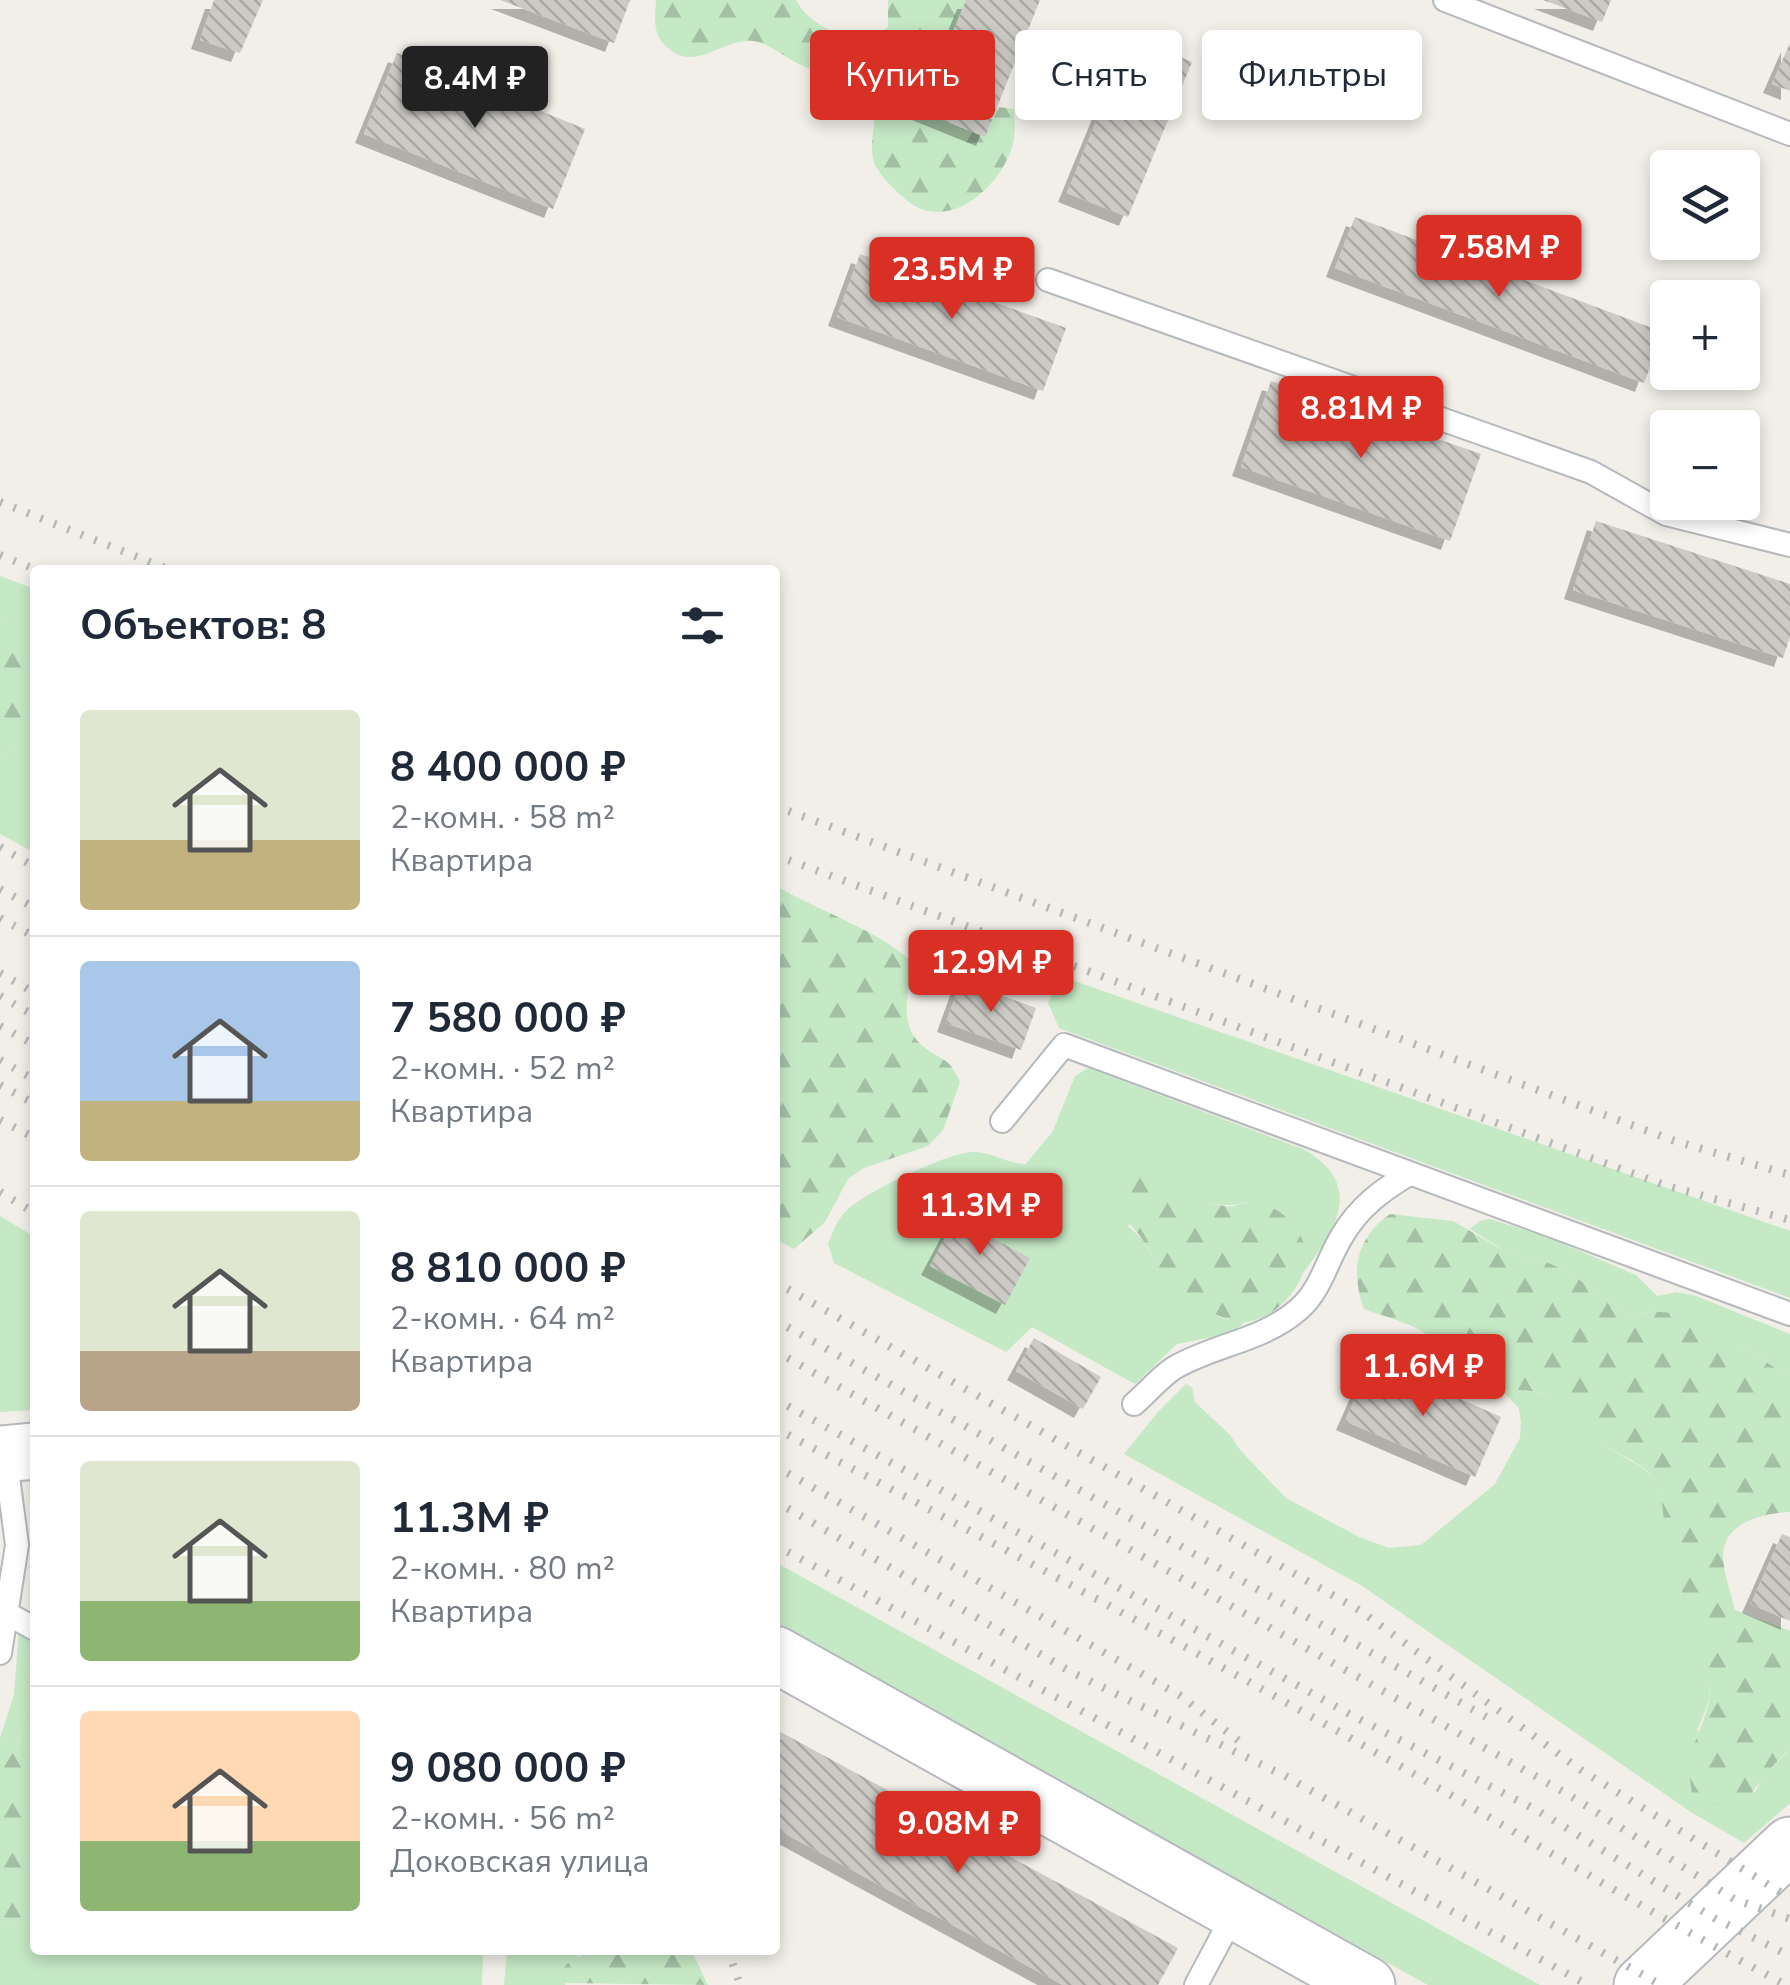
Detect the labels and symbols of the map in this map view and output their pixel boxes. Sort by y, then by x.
pin: 8.4M ₽ [394,46,556,131]
pin: 7.58M ₽ [1407,215,1591,300]
pin: 23.5M ₽ [860,237,1044,322]
pin: 8.81M ₽ [1269,376,1453,461]
pin: 12.9M ₽ [899,930,1083,1015]
pin: 11.3M ₽ [888,1173,1072,1258]
pin: 11.6M ₽ [1331,1334,1515,1419]
pin: 9.08M ₽ [866,1791,1050,1876]

